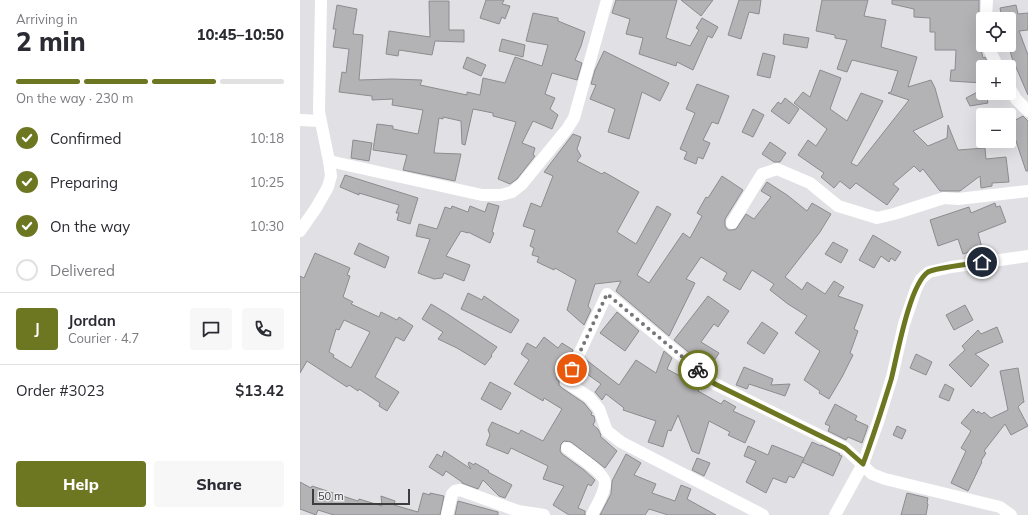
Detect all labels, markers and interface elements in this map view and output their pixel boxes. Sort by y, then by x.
text: Arriving in [16,11,78,27]
map controls [976,12,1016,148]
button: locate [976,12,1016,52]
text: 2 min [16,25,86,58]
text: 10:45–10:50 [197,25,284,44]
button: + [976,60,1016,100]
text: On the way · 230 m [16,90,133,106]
button: − [976,108,1016,148]
icon: check [16,127,38,149]
text: Confirmed [50,129,121,148]
text: 10:18 [250,130,284,146]
icon: check [16,171,38,193]
text: Preparing [50,173,118,192]
text: 10:25 [250,174,284,190]
icon: check [16,215,38,237]
text: On the way [50,217,130,236]
text: 10:30 [250,218,284,234]
pin [965,245,999,279]
icon: home [971,251,993,273]
text: Delivered [50,261,115,280]
button: chat [190,308,232,350]
button: phone [242,308,284,350]
text: Jordan [68,311,116,330]
text: J [34,319,40,338]
text: Courier · 4.7 [68,330,139,346]
courier [678,350,718,390]
pin [555,352,589,386]
icon: bag [561,358,583,380]
icon: bike [687,359,709,381]
text: Order #3023 [16,381,104,400]
text: $13.42 [235,381,284,400]
button: Help [16,461,146,507]
button: Share [154,461,284,507]
scale bar [312,487,410,506]
text: 50 m [318,489,344,503]

